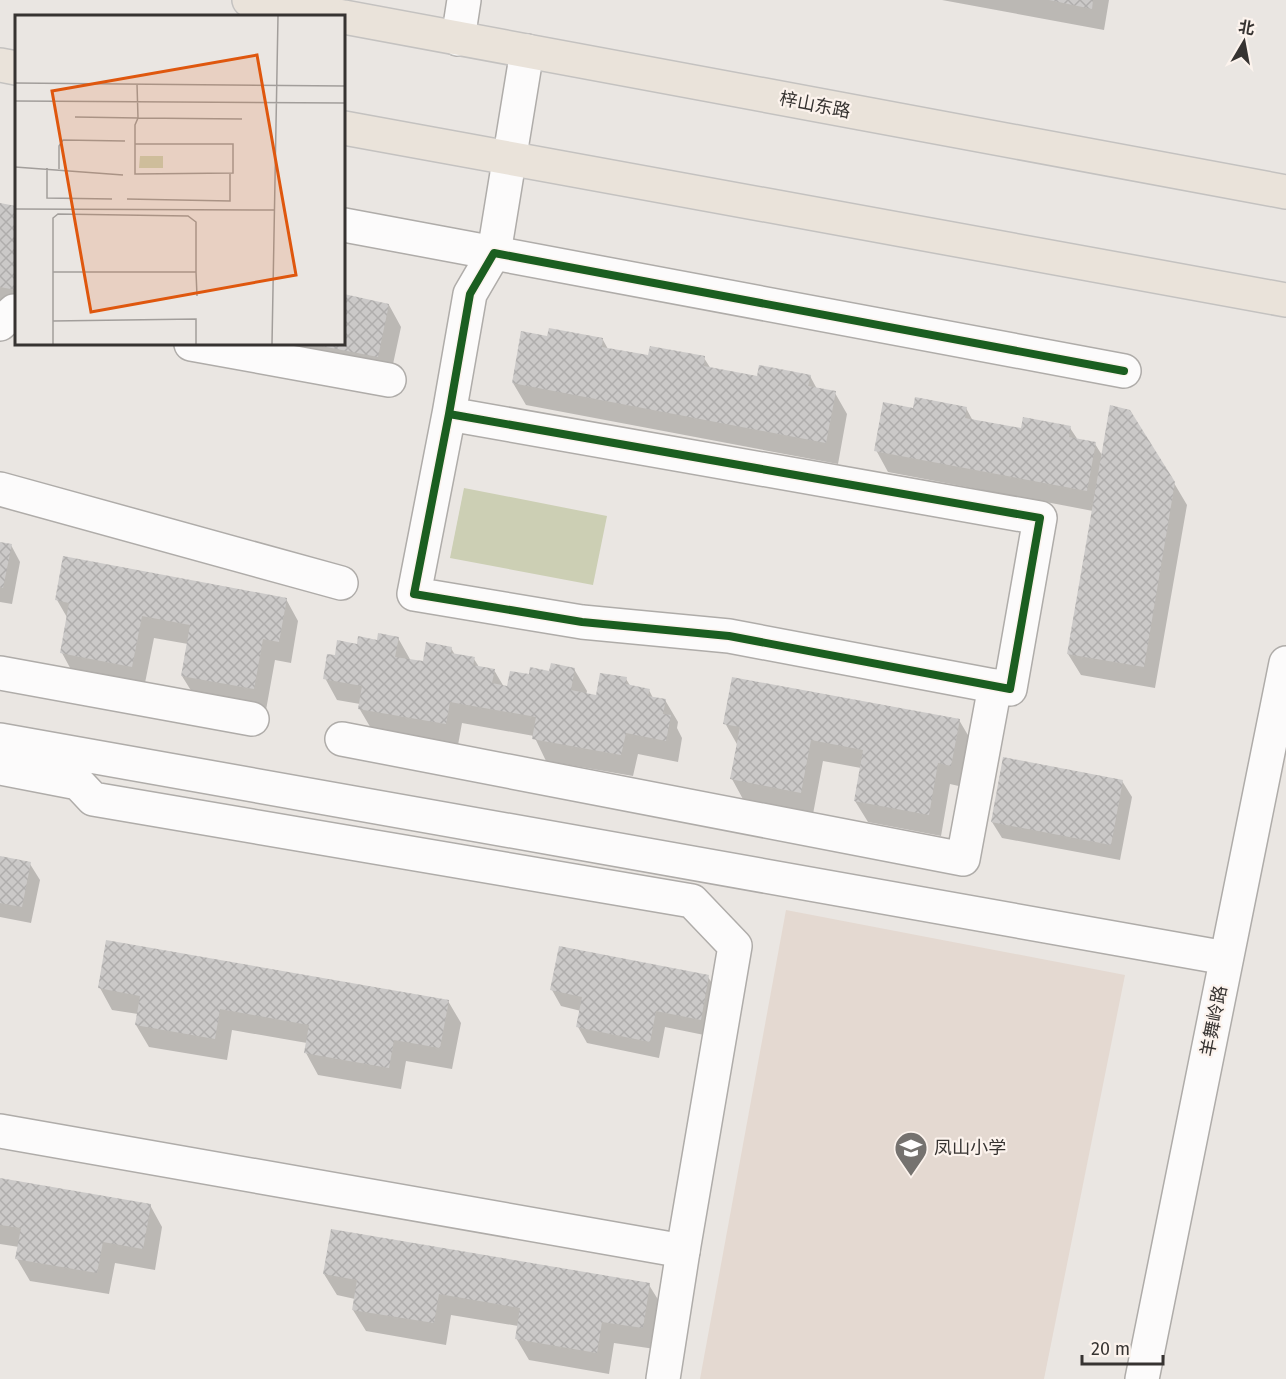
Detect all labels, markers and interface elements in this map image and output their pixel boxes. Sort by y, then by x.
north arrow [1214,12,1274,72]
inset map [15,15,345,345]
text: 北 [1237,17,1256,38]
street label: 梓山东路 [778,87,852,123]
street label: 羊舞岭路 [1196,984,1232,1058]
school or university icon: 凤山小学 [893,1130,929,1177]
place label: 凤山小学 [934,1137,1006,1159]
scale bar [1082,1328,1163,1366]
text: 20 m [1091,1338,1130,1360]

